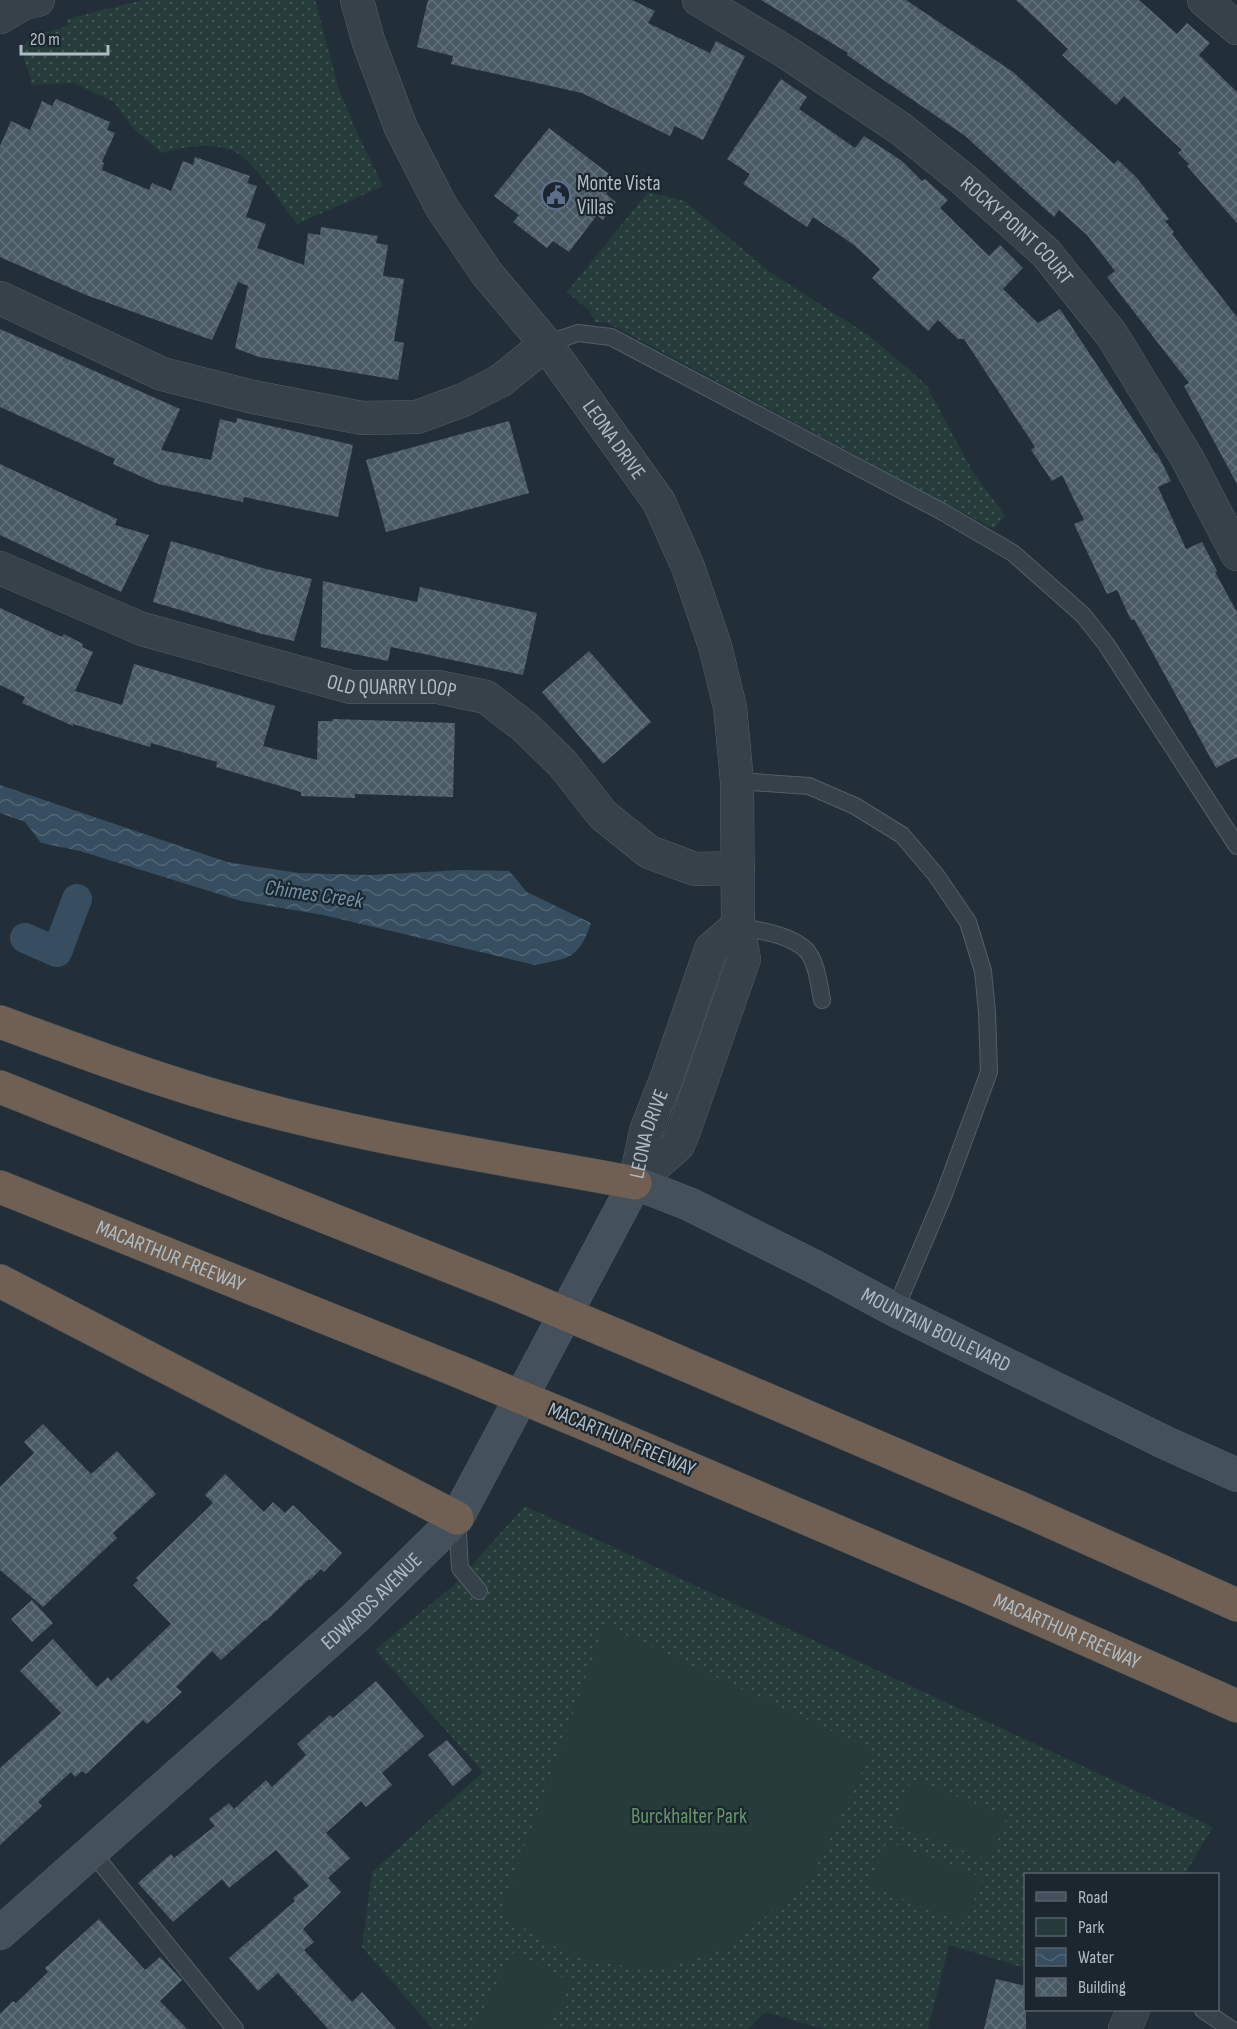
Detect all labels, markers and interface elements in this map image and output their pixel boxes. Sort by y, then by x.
scale bar [21,18,108,56]
text: 20 m [30,29,60,50]
place label: Monte Vista Villas [577,171,661,220]
street label: ROCKY POINT COURT [955,171,1079,290]
public building icon: Monte Vista Villas [540,179,572,211]
street label: LEONA DRIVE [577,395,651,484]
street label: OLD QUARRY LOOP [324,669,459,704]
water label: Chimes Creek [263,874,365,915]
street label: LEONA DRIVE [624,1086,674,1181]
street label: MACARTHUR FREEWAY [93,1215,249,1297]
street label: MOUNTAIN BOULEVARD [857,1282,1015,1378]
street label: MACARTHUR FREEWAY [544,1397,700,1482]
street label: EDWARDS AVENUE [316,1548,427,1655]
street label: MACARTHUR FREEWAY [990,1588,1144,1675]
park label: Burckhalter Park [631,1804,747,1829]
legend [1024,1873,1219,2011]
text: Road [1078,1887,1108,1908]
text: Park [1078,1917,1104,1938]
text: Water [1078,1947,1114,1968]
text: Building [1078,1977,1126,1998]

